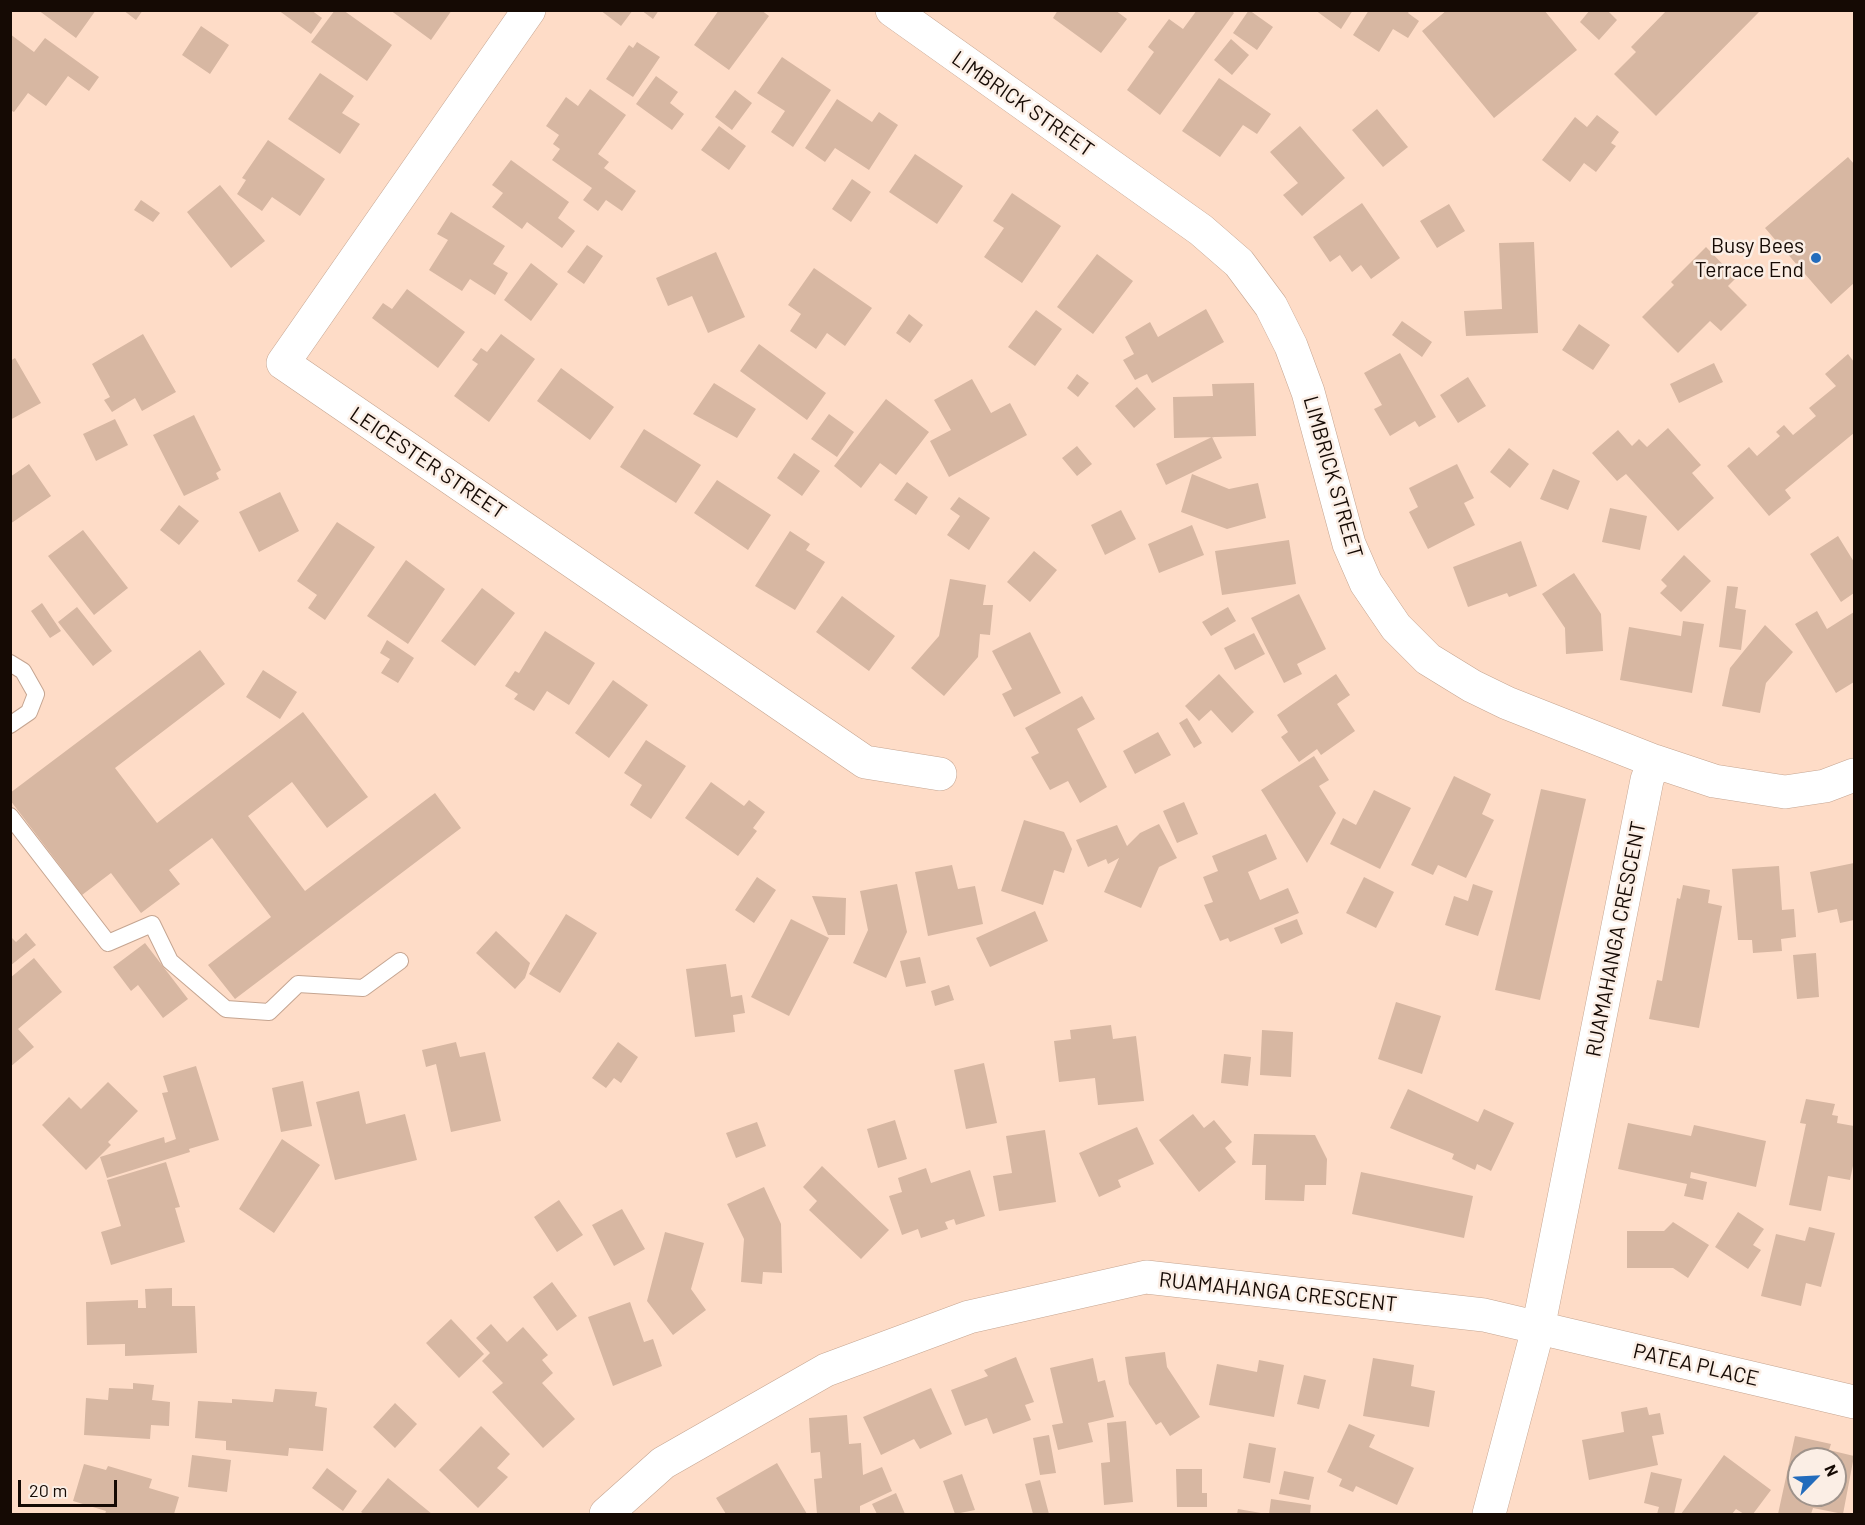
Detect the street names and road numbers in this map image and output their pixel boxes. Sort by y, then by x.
street label: LIMBRICK STREET [947,46,1099,162]
street label: LIMBRICK STREET [1298,393,1368,561]
street label: LEICESTER STREET [345,401,511,525]
street label: RUAMAHANGA CRESCENT [1581,819,1651,1059]
street label: RUAMAHANGA CRESCENT [1158,1267,1398,1317]
street label: PATEA PLACE [1631,1338,1761,1392]

